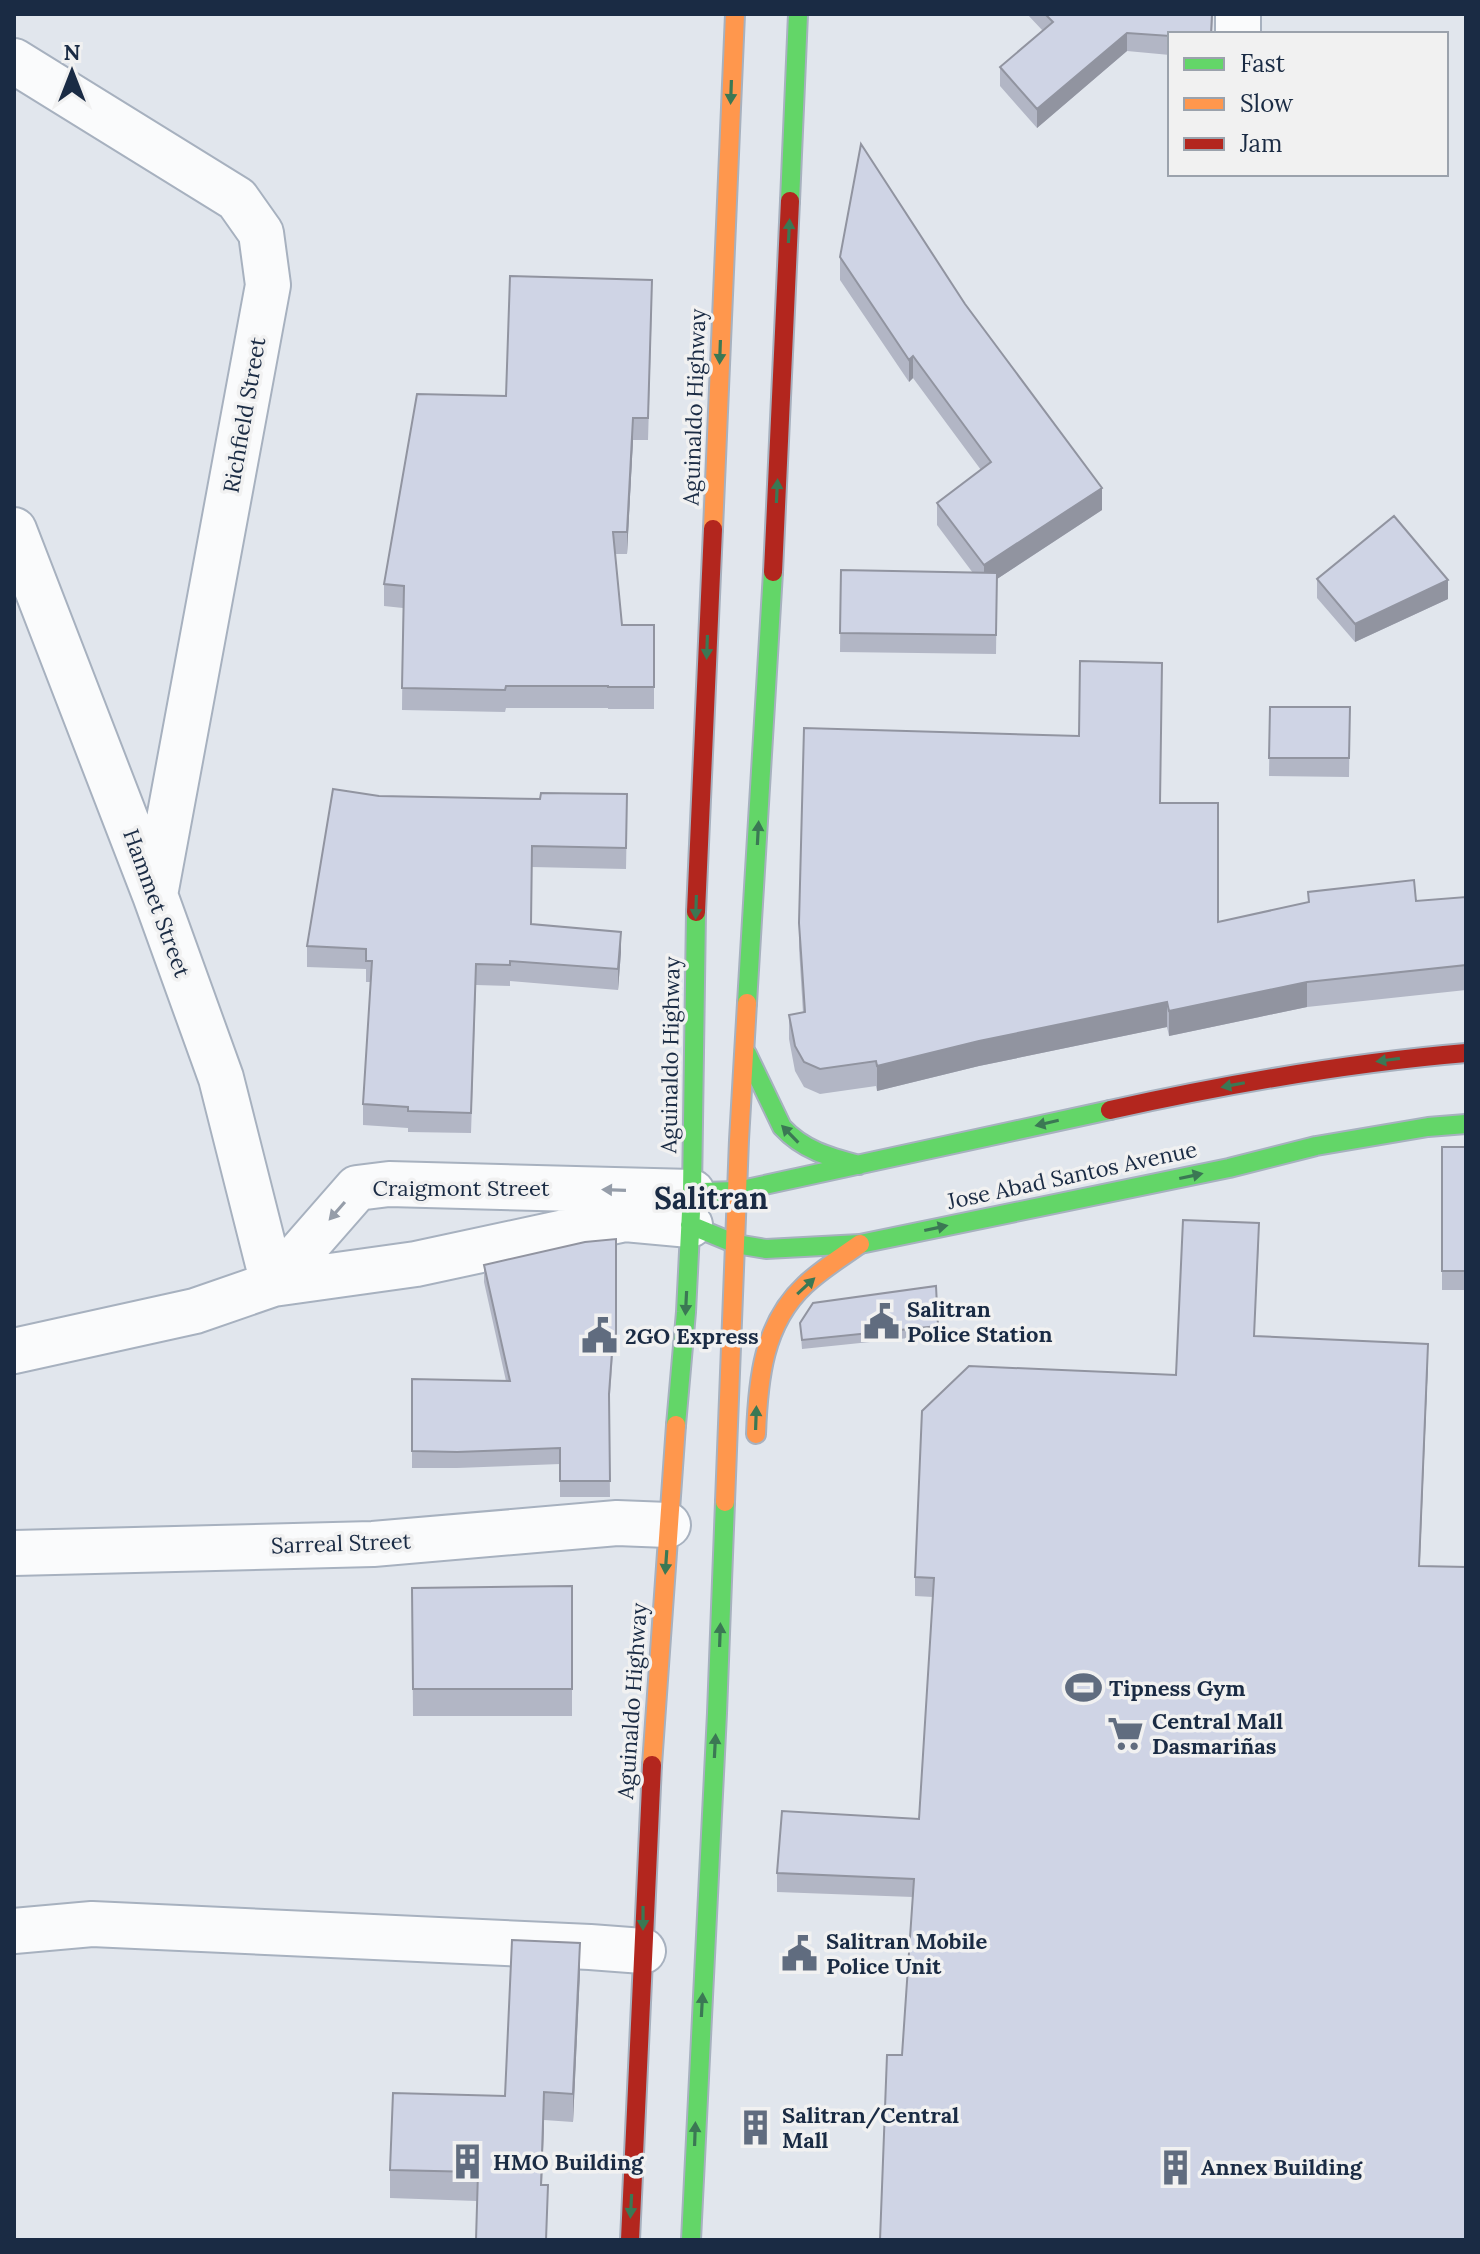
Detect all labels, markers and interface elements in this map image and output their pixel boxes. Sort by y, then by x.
north arrow [32,32,112,112]
legend [1168,32,1448,176]
text: N [63,38,81,66]
text: Fast [1240,48,1286,79]
one-way arrow [725,80,738,105]
text: Slow [1240,88,1294,119]
text: Jam [1239,128,1282,159]
one-way arrow [782,218,795,243]
street label: Aguinaldo Highway [677,308,711,507]
street label: Richfield Street [217,334,272,495]
one-way arrow [713,340,726,365]
one-way arrow [770,478,783,503]
one-way arrow [701,635,714,660]
one-way arrow [752,820,765,845]
street label: Hammet Street [117,825,197,982]
one-way arrow [690,895,703,920]
street label: Aguinaldo Highway [654,956,686,1155]
one-way arrow [1376,1054,1401,1067]
one-way arrow [1220,1080,1245,1092]
one-way arrow [1034,1117,1059,1130]
one-way arrow [781,1125,800,1144]
street label: Jose Abad Santos Avenue [944,1135,1200,1215]
one-way arrow [1179,1169,1204,1181]
street label: Craigmont Street [373,1174,550,1202]
district label: Salitran [654,1179,768,1217]
one-way arrow [601,1184,626,1196]
one-way arrow [329,1201,346,1221]
one-way arrow [924,1221,949,1234]
one-way arrow [796,1278,815,1296]
one-way arrow [680,1291,693,1316]
place label: Salitran Police Station [907,1295,1052,1348]
public building icon: Salitran Police Station [862,1303,900,1341]
public building icon: 2GO Express [580,1317,618,1355]
place label: 2GO Express [625,1322,759,1350]
one-way arrow [750,1405,763,1430]
street label: Sarreal Street [270,1527,412,1559]
one-way arrow [659,1550,672,1575]
street label: Aguinaldo Highway [611,1601,653,1801]
one-way arrow [713,1622,726,1647]
sports icon: Tipness Gym [1064,1669,1102,1707]
place label: Tipness Gym [1109,1674,1245,1702]
place label: Central Mall Dasmariñas [1152,1707,1283,1760]
supermarket icon: Central Mall Dasmariñas [1107,1715,1145,1753]
one-way arrow [709,1733,722,1758]
one-way arrow [637,1906,649,1931]
place label: Salitran Mobile Police Unit [826,1927,987,1980]
public building icon: Salitran Mobile Police Unit [781,1935,819,1973]
one-way arrow [695,1992,708,2017]
place label: Salitran/Central Mall [782,2101,959,2154]
building icon: Salitran/Central Mall [737,2109,775,2147]
one-way arrow [689,2121,702,2146]
building icon: HMO Building [448,2143,486,2181]
place label: HMO Building [493,2148,644,2176]
building icon: Annex Building [1156,2148,1194,2186]
place label: Annex Building [1201,2153,1363,2181]
one-way arrow [625,2194,638,2219]

